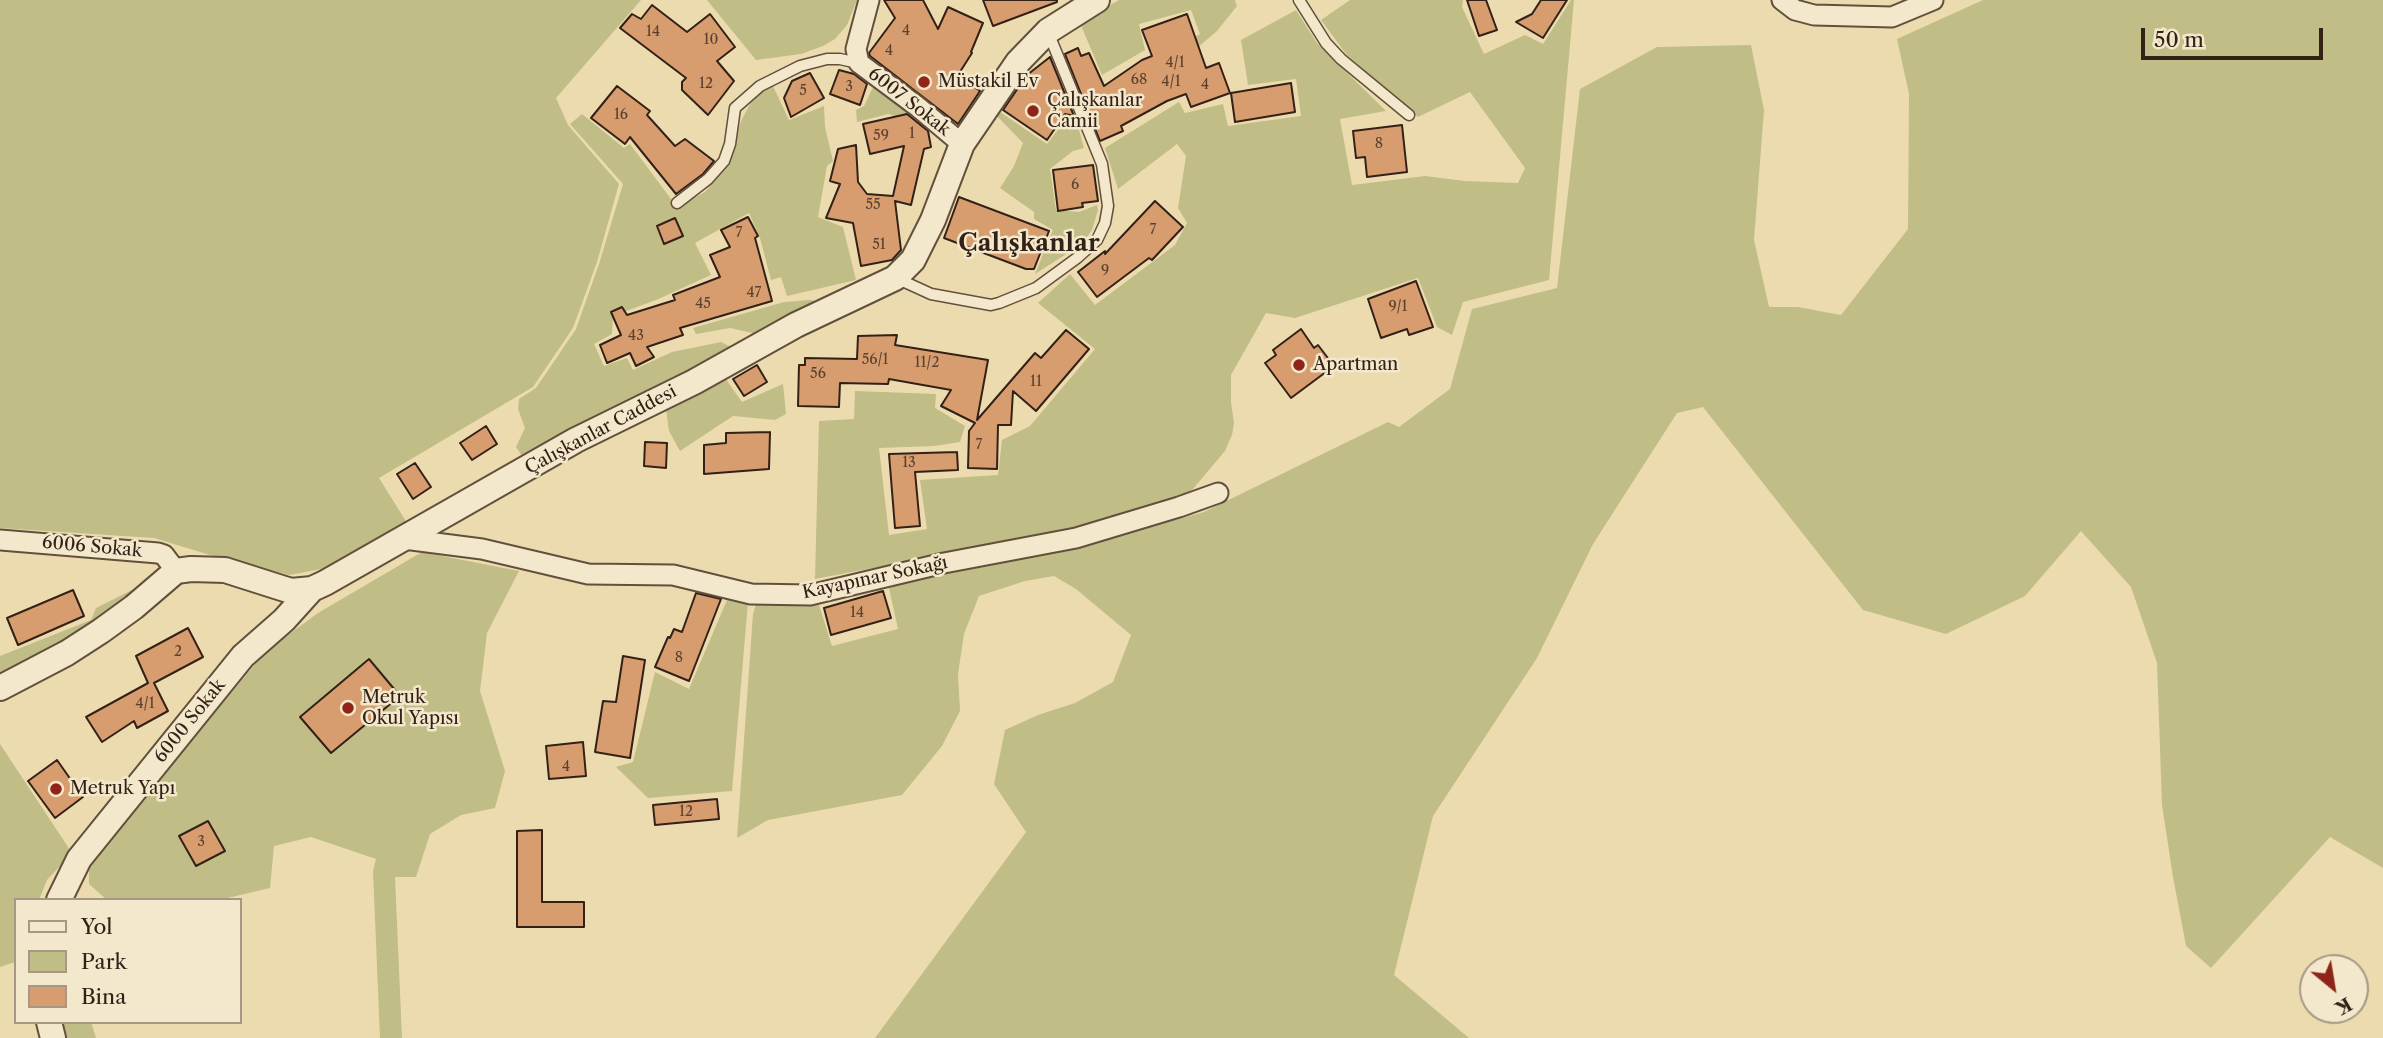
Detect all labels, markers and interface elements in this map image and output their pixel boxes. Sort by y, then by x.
scale bar [2145,14,2327,58]
house number: 4 [902,23,910,39]
house number: 14 [646,24,660,40]
text: 50 m [2154,27,2204,52]
house number: 10 [704,32,718,48]
house number: 4 [885,43,893,59]
house number: 4/1 [1165,55,1185,71]
street label: 6007 Sokak [863,63,955,141]
place label: Müstakil Ev [938,71,1038,93]
house number: 68 [1131,72,1147,88]
marker: Müstakil Ev [916,74,932,90]
house number: 4/1 [1161,74,1181,90]
house number: 12 [699,76,713,92]
house number: 4 [1201,77,1209,93]
house number: 3 [845,79,853,95]
house number: 5 [799,83,807,99]
place label: Çalışkanlar Camii [1047,90,1142,132]
marker: Çalışkanlar Camii [1025,103,1041,119]
house number: 16 [614,107,628,123]
house number: 1 [909,126,915,142]
house number: 59 [873,128,889,144]
house number: 8 [1375,136,1383,152]
house number: 6 [1071,177,1079,193]
house number: 55 [865,197,881,213]
house number: 7 [1150,222,1156,238]
house number: 7 [736,225,742,241]
district label: Çalışkanlar [958,230,1100,258]
house number: 51 [872,237,886,253]
house number: 9 [1101,263,1109,279]
house number: 47 [747,285,761,301]
house number: 45 [695,296,711,312]
house number: 9/1 [1389,299,1407,315]
house number: 43 [628,328,644,344]
house number: 56/1 [862,352,888,368]
place label: Apartman [1313,354,1398,376]
house number: 11/2 [915,355,939,371]
marker: Apartman [1291,357,1307,373]
house number: 56 [810,366,826,382]
house number: 11 [1030,374,1042,390]
street label: Çalışkanlar Caddesi [521,381,681,479]
house number: 7 [976,437,982,453]
house number: 13 [902,455,916,471]
street label: 6006 Sokak [41,532,143,562]
street label: Kayapınar Sokağı [800,552,950,604]
house number: 14 [850,605,864,621]
house number: 2 [174,644,182,660]
house number: 8 [675,650,683,666]
street label: 6000 Sokak [150,675,230,767]
place label: Metruk Okul Yapısı [362,687,459,730]
house number: 4/1 [135,696,155,712]
marker: Metruk Okul Yapısı [340,700,356,716]
house number: 4 [562,759,570,775]
place label: Metruk Yapı [70,778,175,800]
marker: Metruk Yapı [48,781,64,797]
house number: 12 [679,804,693,820]
house number: 3 [197,834,205,850]
legend [14,898,242,1024]
text: Yol [81,914,113,939]
text: Park [81,949,127,974]
north arrow [2299,954,2369,1024]
text: Bina [81,984,126,1009]
text: K [2331,992,2356,1020]

